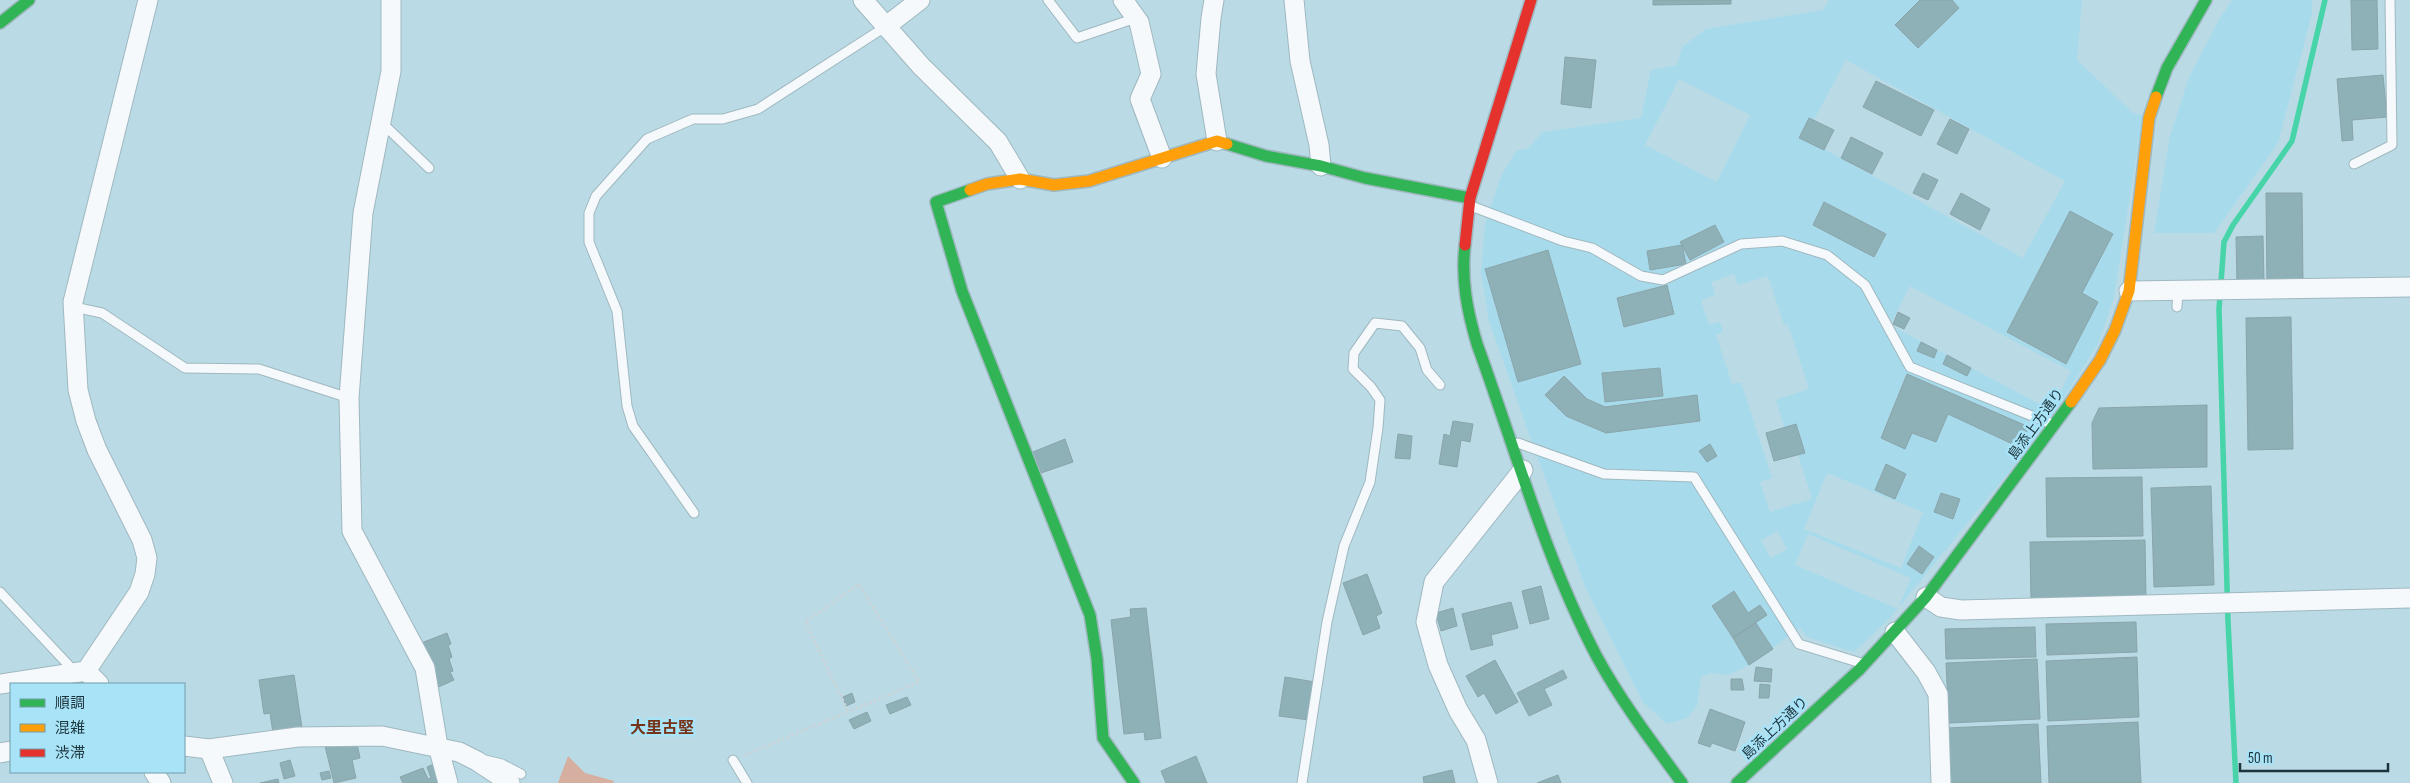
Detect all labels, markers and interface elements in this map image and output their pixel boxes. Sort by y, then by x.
street label: 島添上方通り [2004,385,2068,463]
legend [10,683,185,773]
street label: 島添上方通り [1738,693,1812,763]
text: 順調 [55,694,85,713]
text: 混雑 [55,719,85,738]
district label: 大里古堅 [630,719,694,738]
scale bar [2240,740,2388,772]
text: 渋滞 [55,744,85,763]
text: 50 m [2248,749,2273,768]

